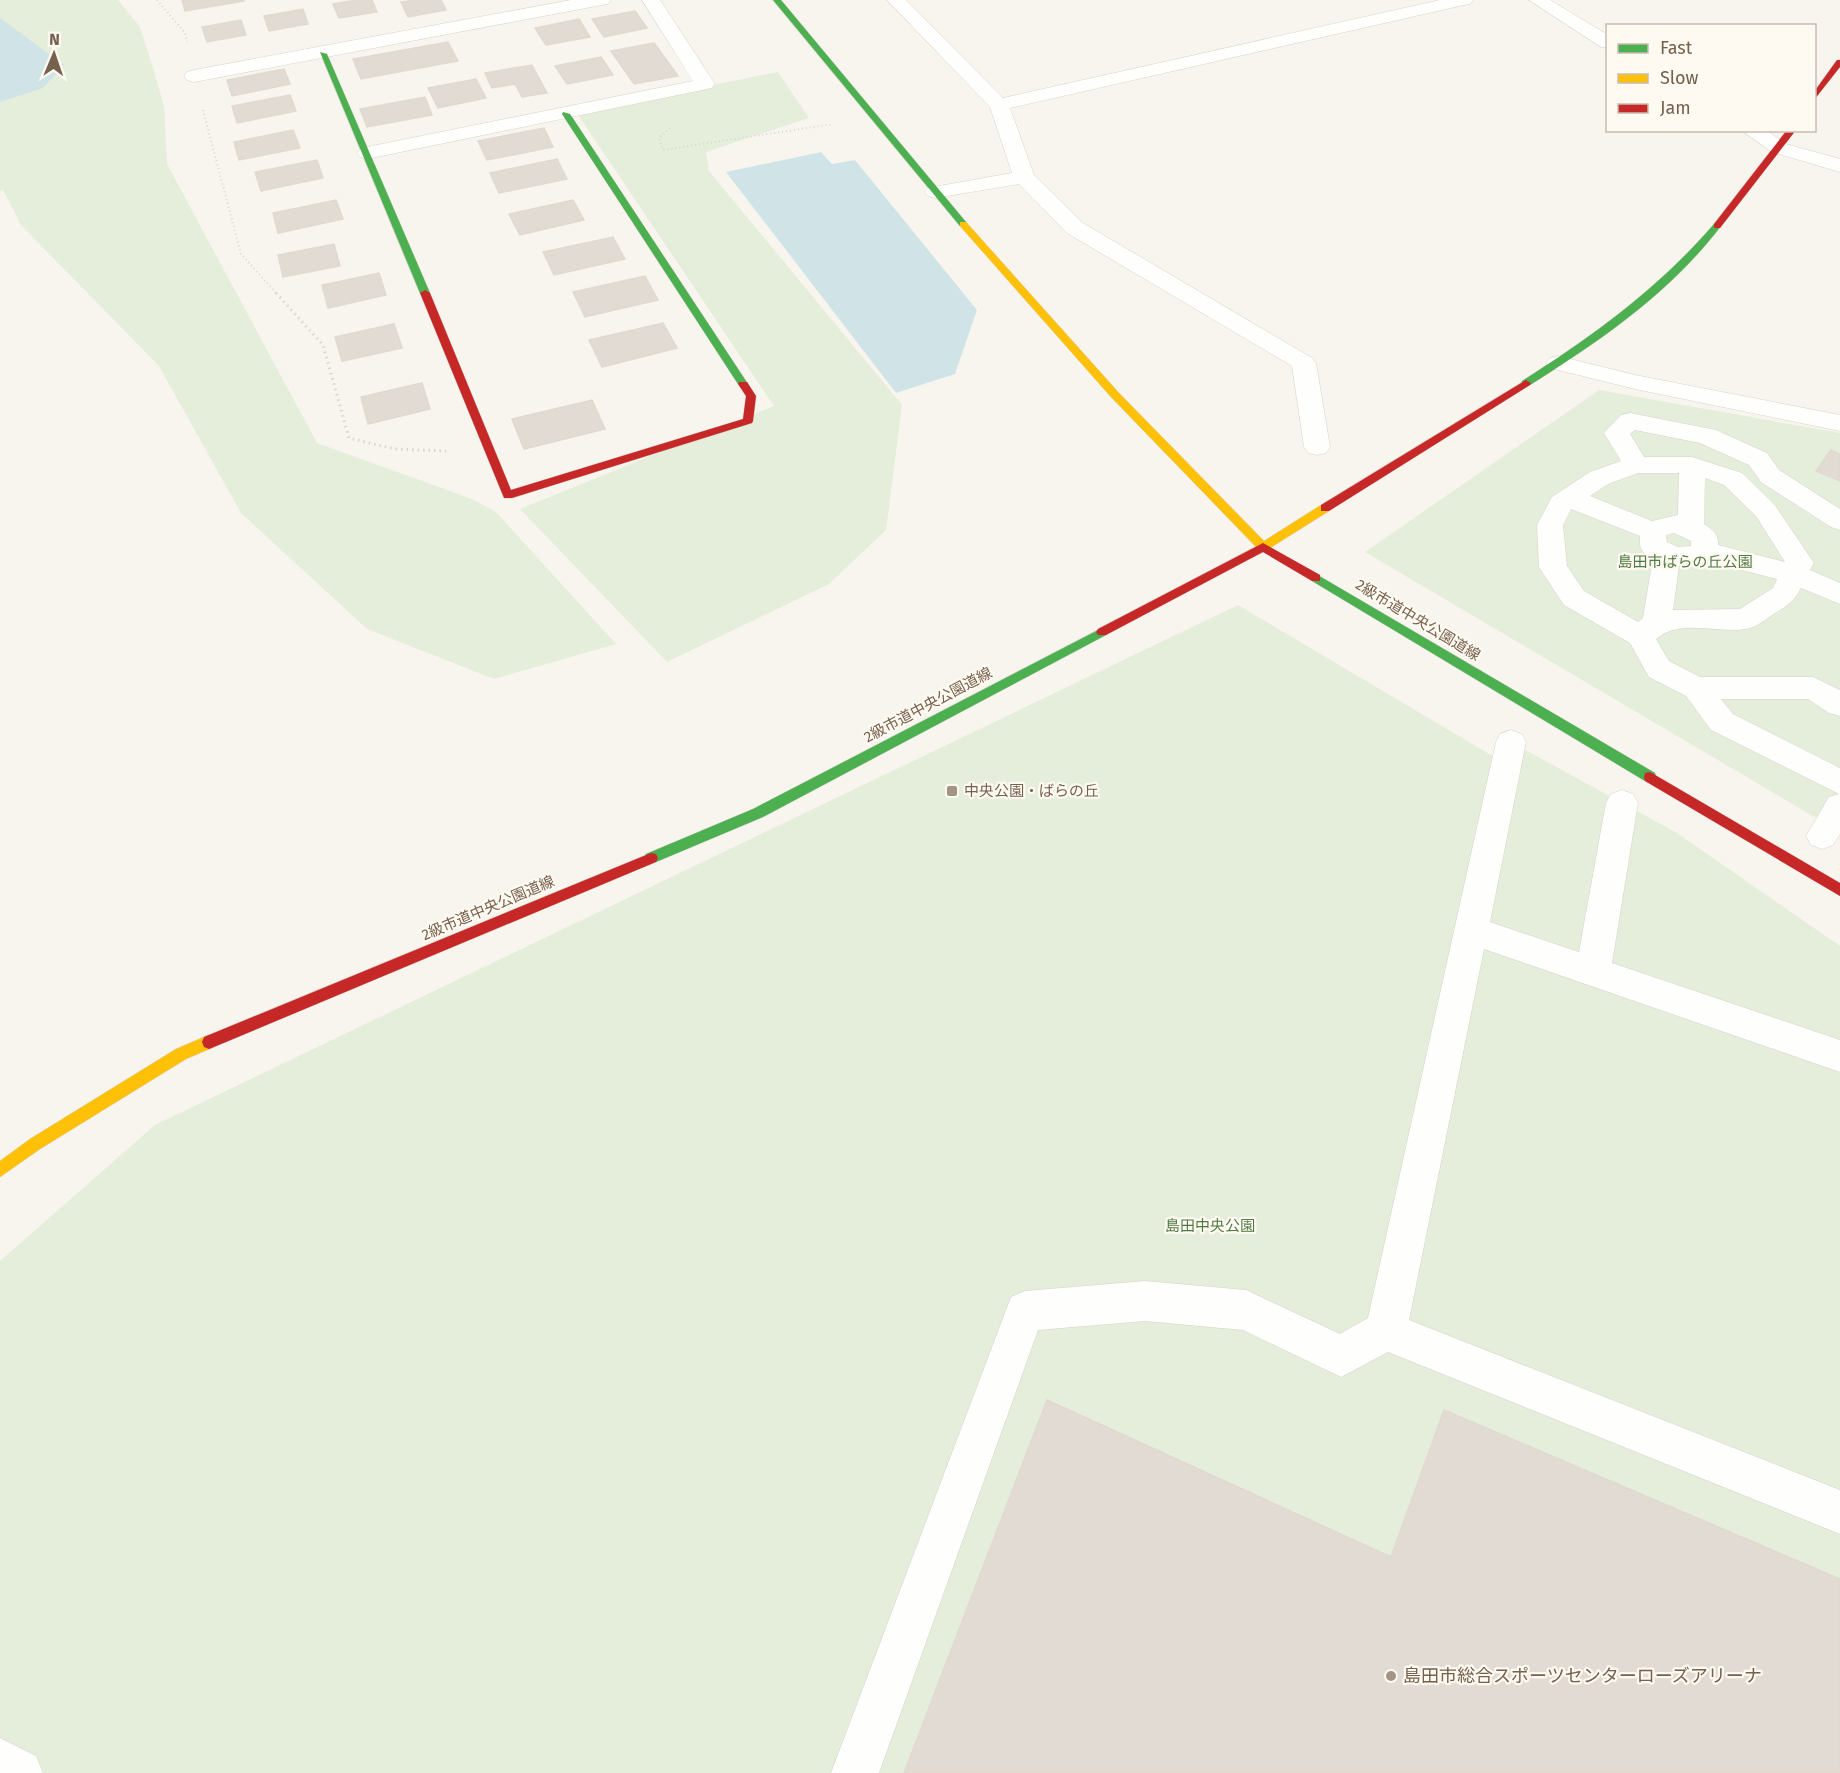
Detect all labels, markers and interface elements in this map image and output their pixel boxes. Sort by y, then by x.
north arrow [24,24,84,84]
legend [1606,24,1816,132]
text: N [49,30,60,49]
text: Fast [1660,37,1693,59]
text: Slow [1660,67,1699,89]
text: Jam [1660,97,1691,119]
park label: 島田市ばらの丘公園 [1617,553,1753,571]
street label: 2級市道中央公園道線 [1352,576,1484,664]
street label: 2級市道中央公園道線 [861,664,995,746]
place label: 中央公園・ばらの丘 [964,782,1099,800]
marker: 中央公園・ばらの丘 [945,784,959,798]
street label: 2級市道中央公園道線 [419,872,557,944]
park label: 島田中央公園 [1165,1217,1255,1235]
place label: 島田市総合スポーツセンターローズアリーナ [1403,1665,1762,1687]
marker: 島田市総合スポーツセンターローズアリーナ [1384,1669,1398,1683]

